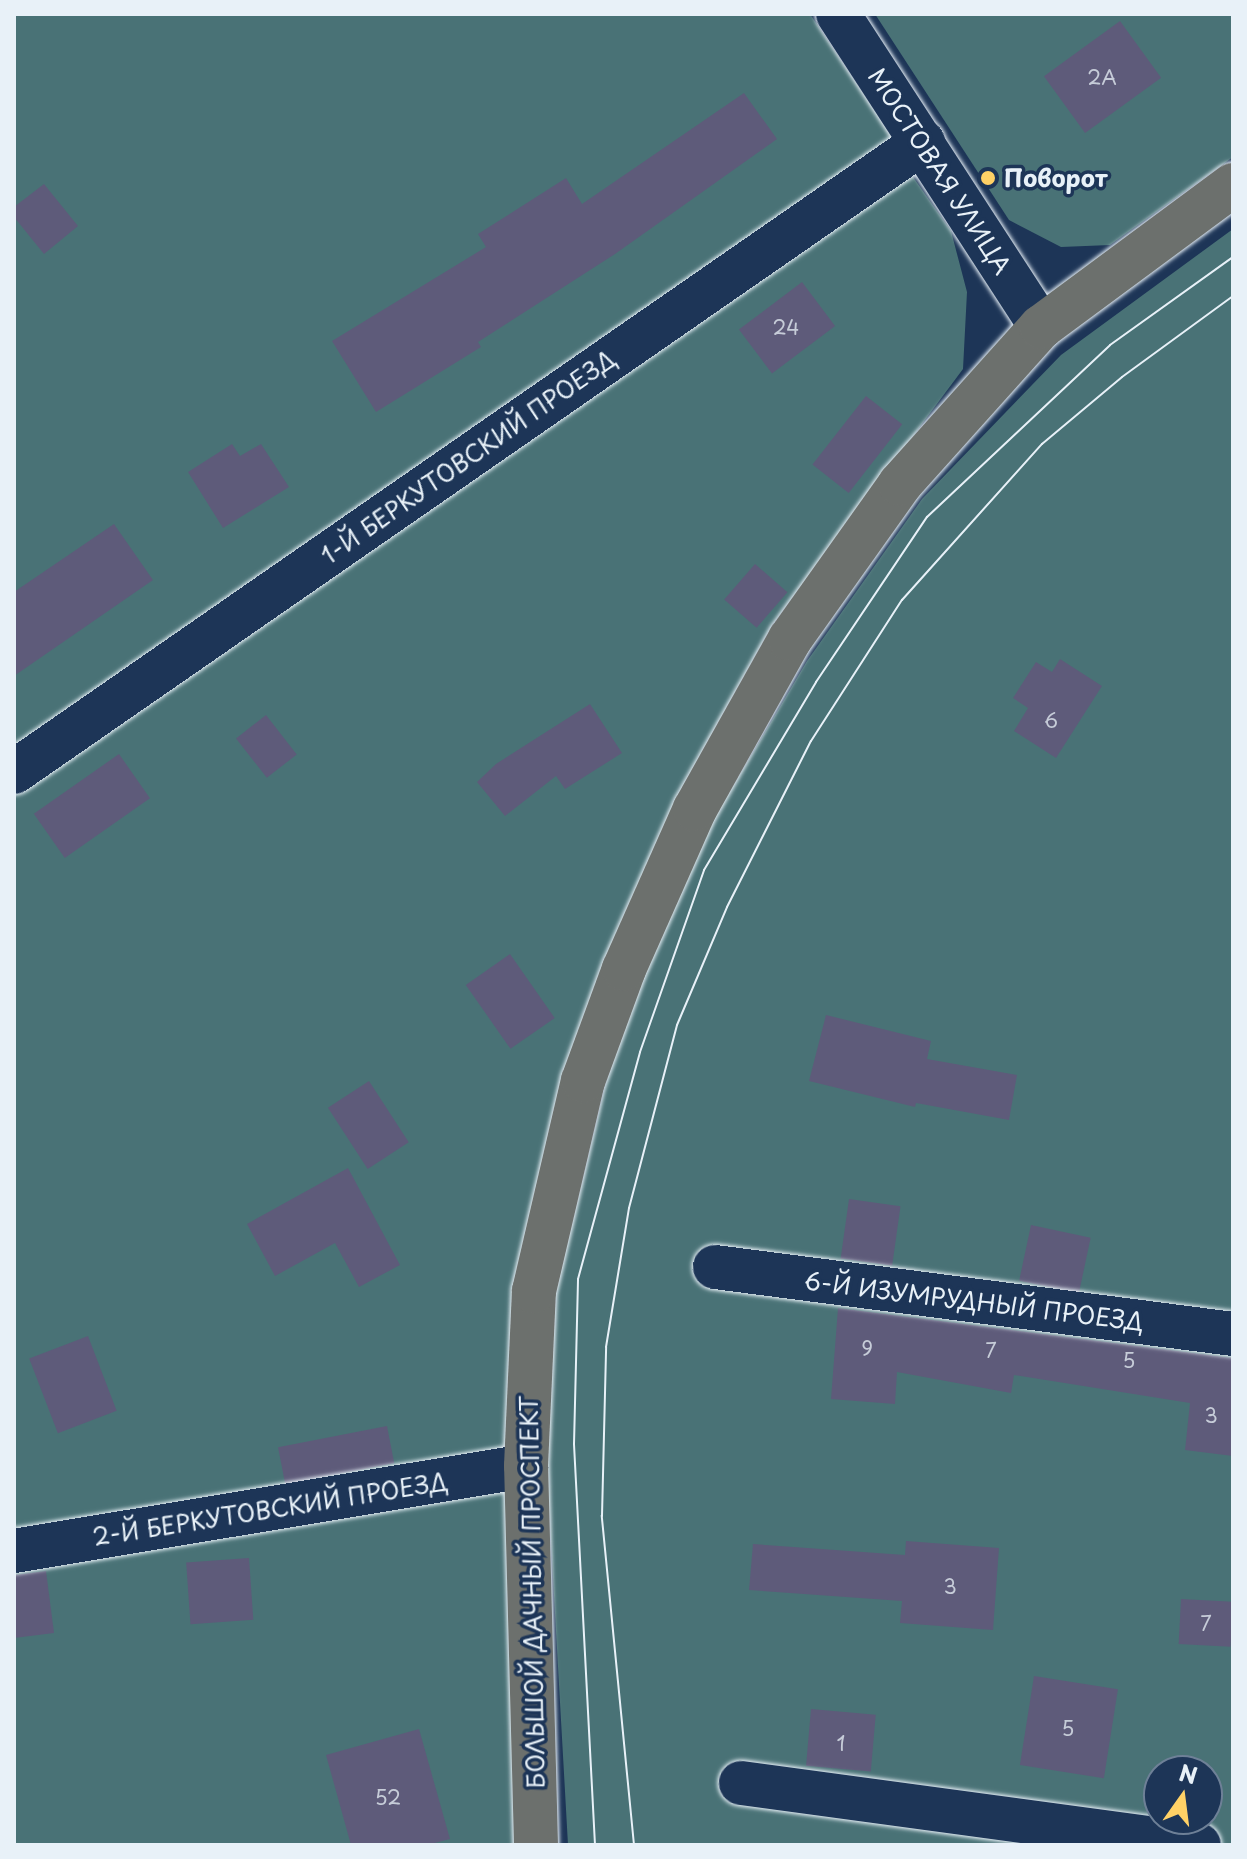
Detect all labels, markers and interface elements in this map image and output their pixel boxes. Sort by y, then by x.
street label: МОСТОВАЯ УЛИЦА [863,63,1017,279]
house number: 2А [1087,65,1117,89]
place label: Поворот [1004,164,1107,192]
marker: Поворот [979,169,997,187]
house number: 24 [773,315,799,339]
street label: 1-Й БЕРКУТОВСКИЙ ПРОЕЗД [314,343,622,571]
house number: 6 [1044,708,1058,732]
street label: 6-Й ИЗУМРУДНЫЙ ПРОЕЗД [802,1266,1146,1336]
house number: 9 [861,1336,873,1360]
house number: 7 [985,1338,997,1362]
house number: 5 [1123,1348,1135,1372]
street label: БОЛЬШОЙ ДАЧНЫЙ ПРОСПЕКТ [514,1394,550,1790]
house number: 3 [1204,1403,1218,1427]
street label: 2-Й БЕРКУТОВСКИЙ ПРОЕЗД [89,1467,451,1551]
house number: 3 [943,1574,957,1598]
house number: 7 [1200,1611,1212,1635]
house number: 5 [1062,1716,1074,1740]
house number: 1 [837,1731,845,1755]
north arrow [1143,1755,1223,1835]
text: N [1176,1755,1201,1791]
house number: 52 [375,1785,401,1809]

